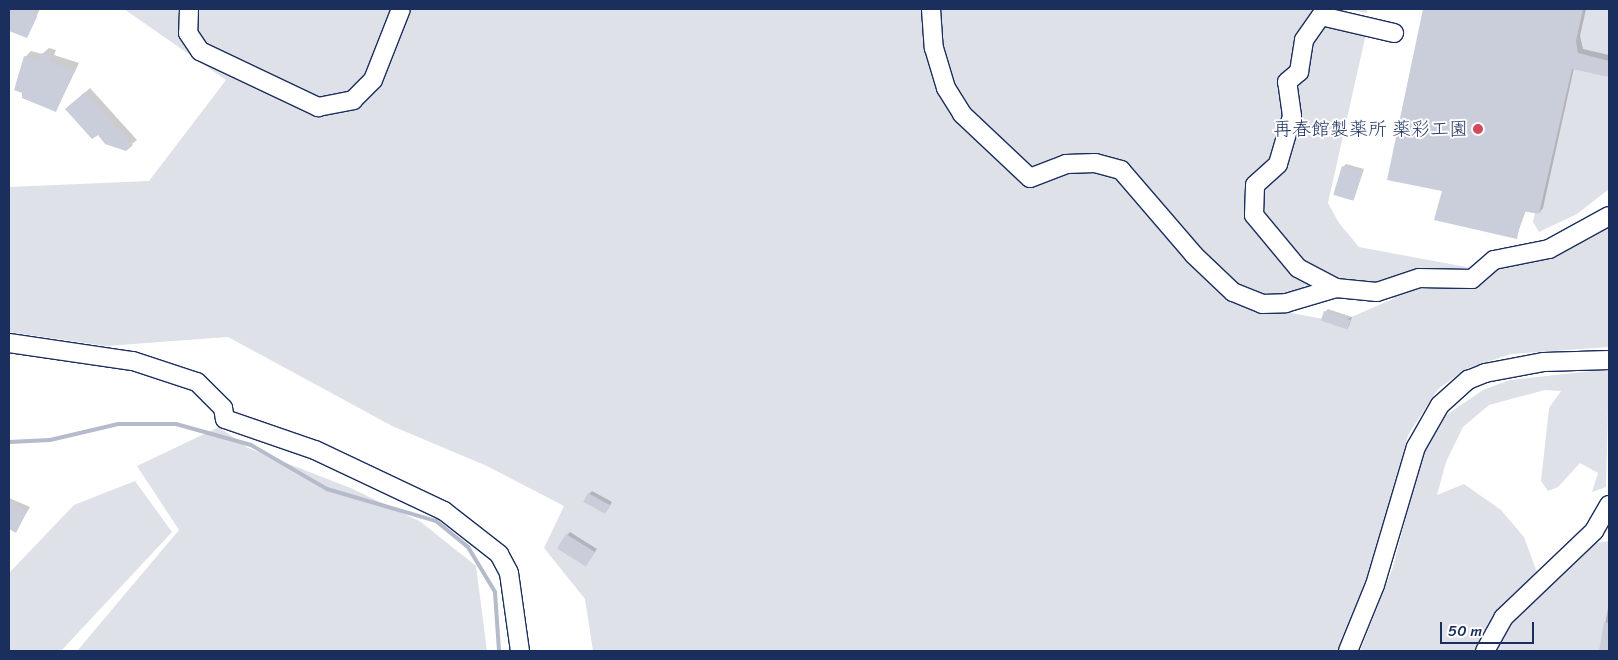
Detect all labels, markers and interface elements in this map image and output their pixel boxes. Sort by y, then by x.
place label: 再春館製薬所 薬彩工園 [1273,118,1468,140]
marker: 再春館製薬所 薬彩工園 [1472,123,1484,135]
scale bar [1443,612,1537,644]
text: 50 m [1448,618,1482,644]

